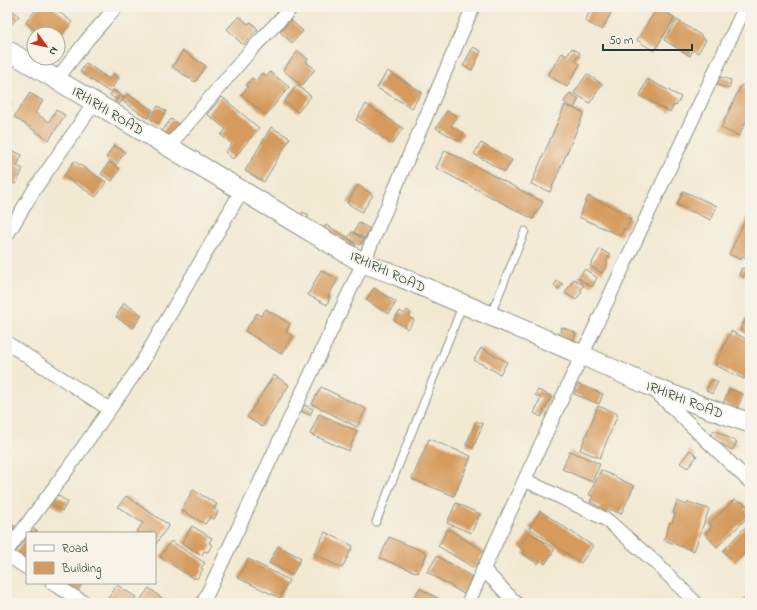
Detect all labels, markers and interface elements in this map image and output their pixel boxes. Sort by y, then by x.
north arrow [26,26,66,66]
scale bar [603,26,692,52]
text: 50 m [609,32,633,50]
text: N [45,43,62,58]
street label: IRHIRHI ROAD [67,81,147,141]
street label: IRHIRHI ROAD [346,246,429,298]
street label: IRHIRHI ROAD [643,376,726,425]
legend [26,532,156,584]
text: Road [62,540,88,558]
text: Building [61,560,101,579]

